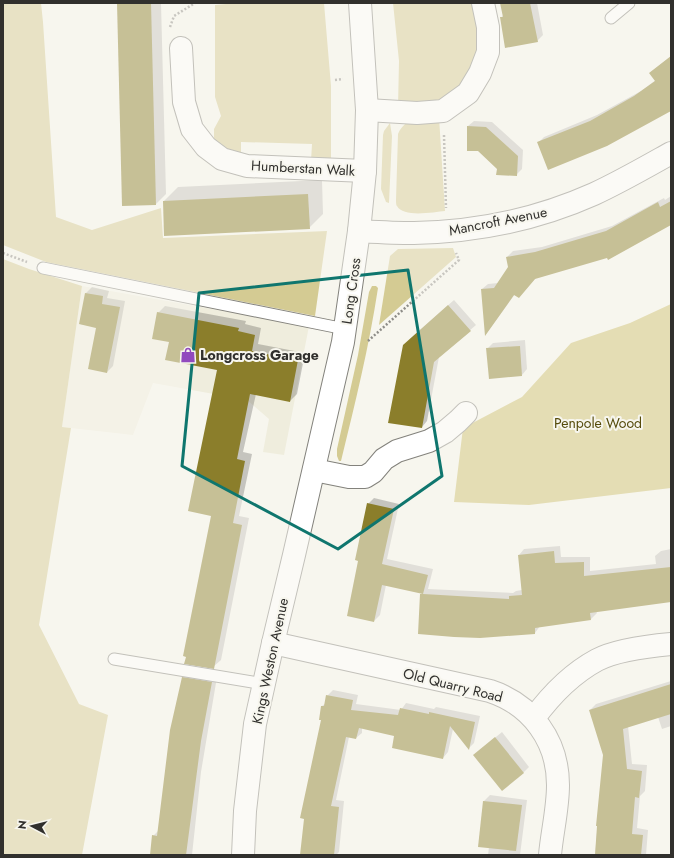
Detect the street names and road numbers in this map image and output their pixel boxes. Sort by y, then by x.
street label: Humberstan Walk [250,155,356,181]
street label: Mancroft Avenue [447,202,549,240]
street label: Long Cross [336,256,366,325]
street label: Kings Weston Avenue [247,596,293,726]
street label: Old Quarry Road [401,663,505,707]

